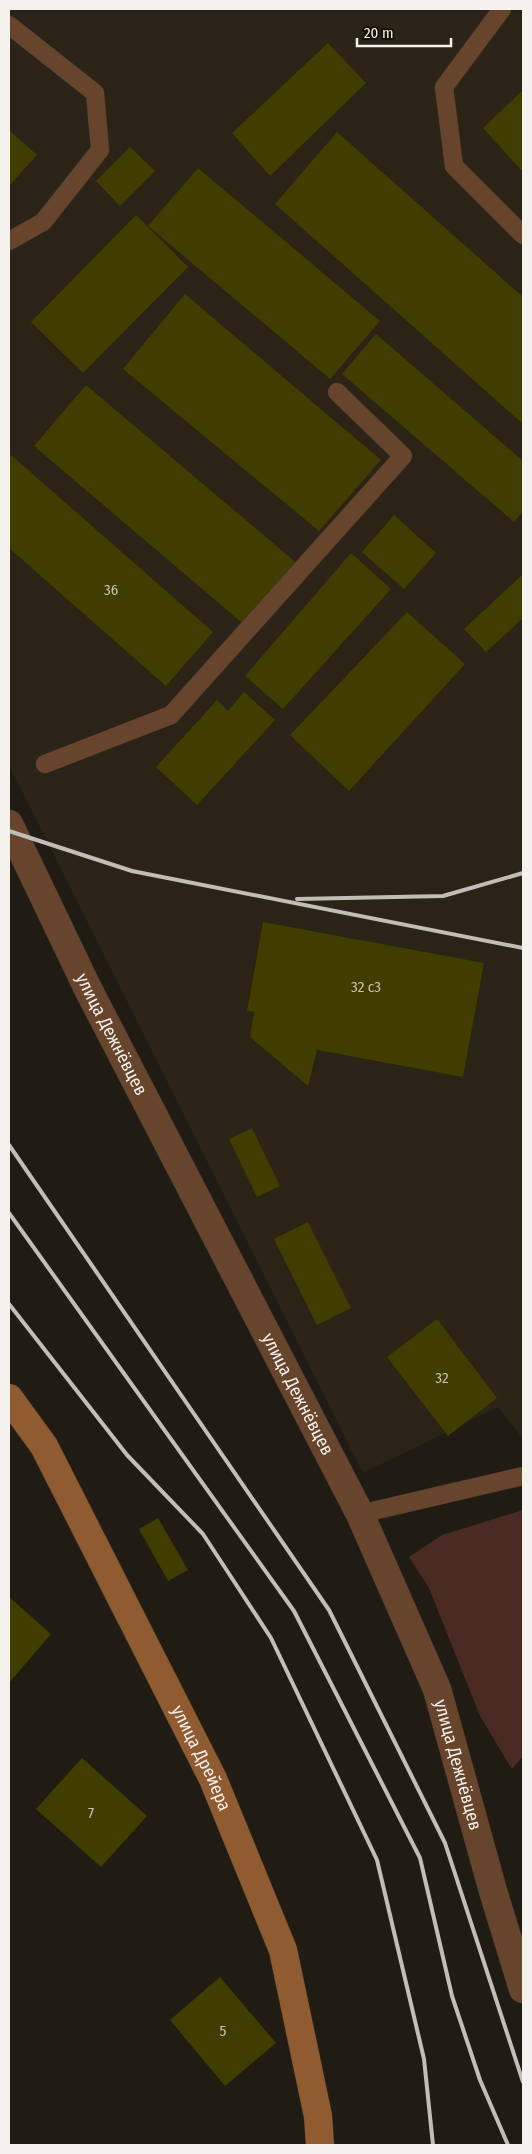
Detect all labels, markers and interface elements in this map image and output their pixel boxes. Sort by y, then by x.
scale bar [357,15,451,47]
text: 20 m [364,24,394,42]
house number: 36 [104,581,118,599]
street label: улица Дежнёвцев [71,970,152,1099]
house number: 32 с3 [351,978,381,996]
street label: улица Дежнёвцев [257,1329,339,1459]
house number: 32 [435,1369,449,1387]
street label: улица Дежнёвцев [429,1697,487,1833]
street label: улица Дрейера [166,1702,236,1814]
house number: 7 [88,1804,94,1822]
house number: 5 [220,2022,227,2040]

